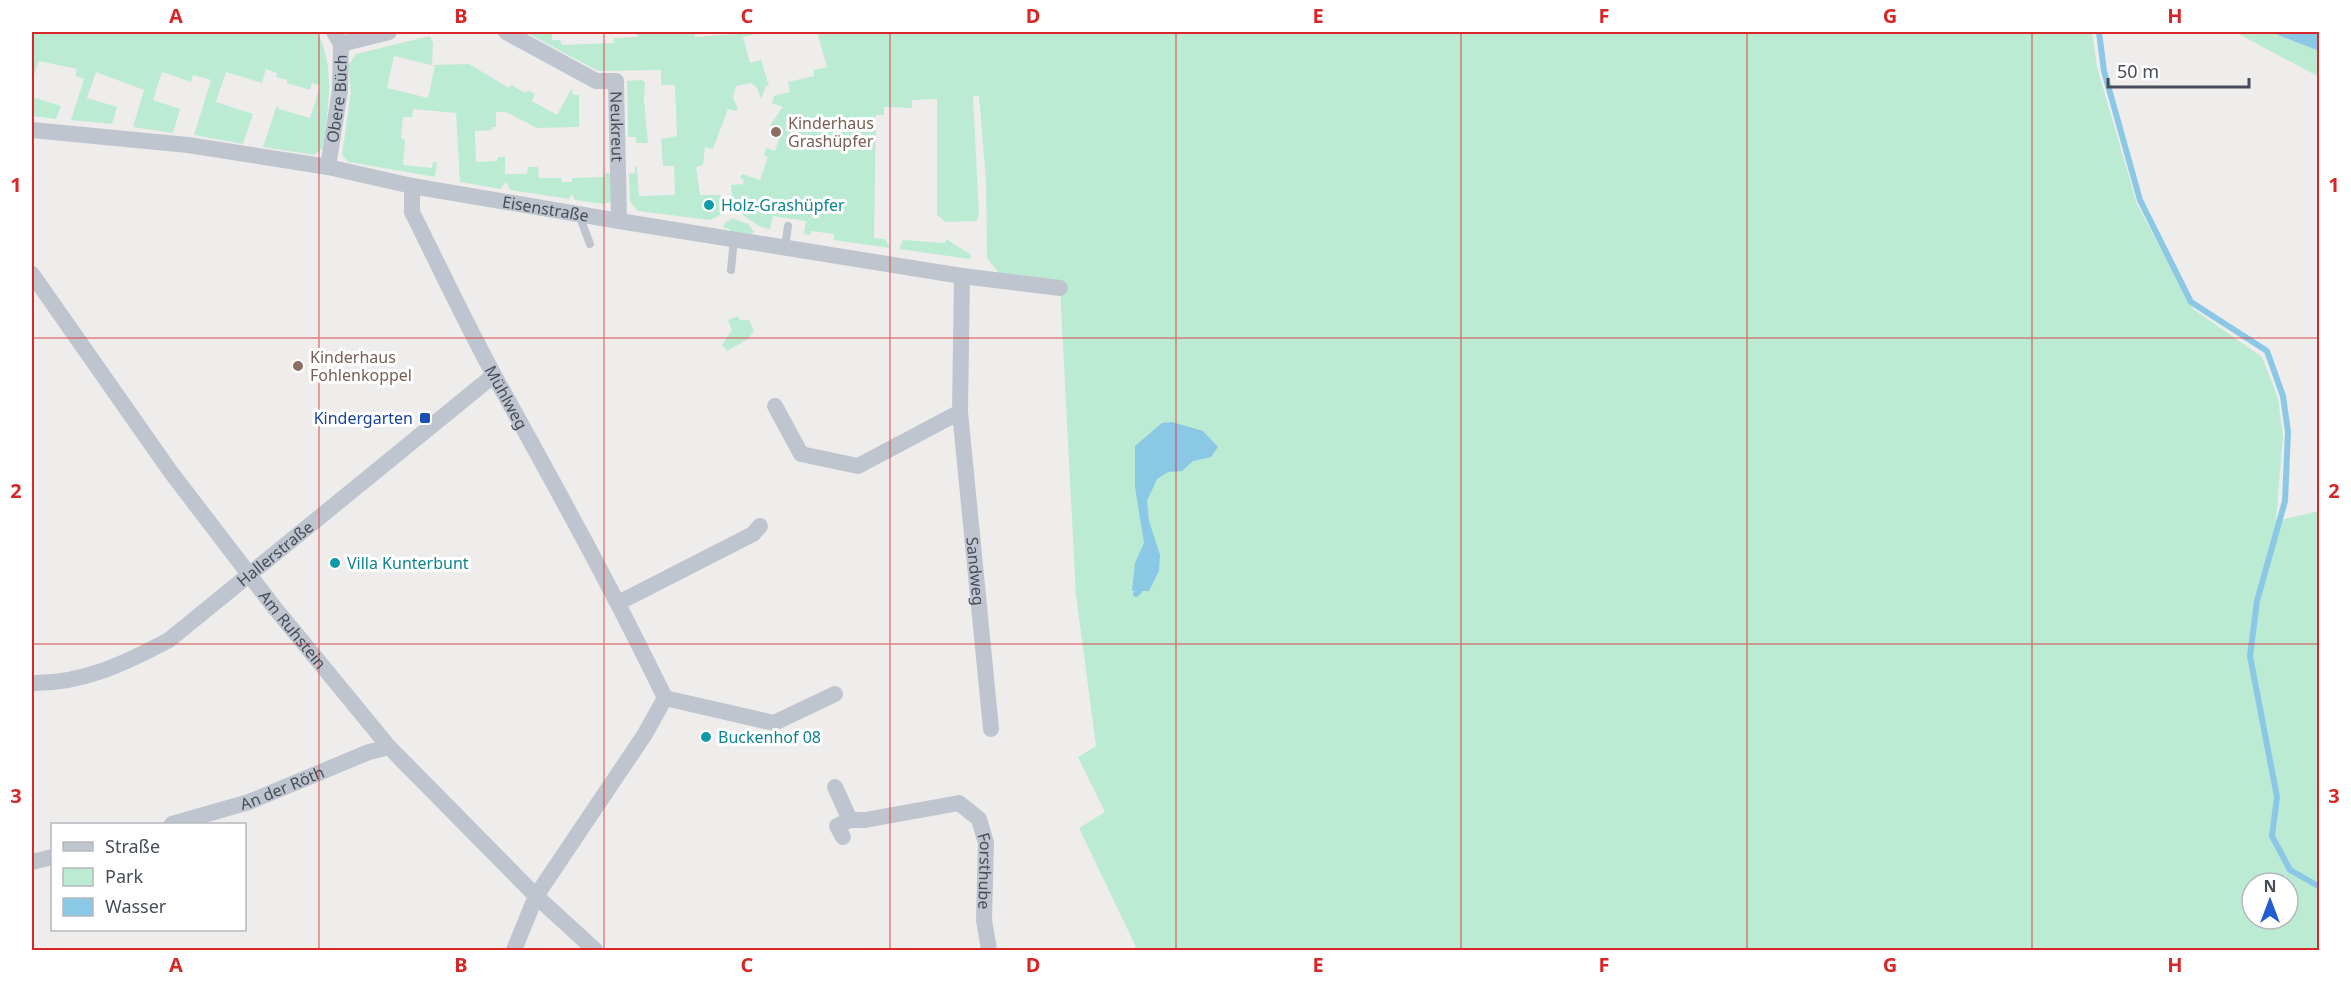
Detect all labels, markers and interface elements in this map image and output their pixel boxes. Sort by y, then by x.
text: A [169,2,183,29]
text: B [454,2,468,29]
text: C [741,2,754,29]
text: D [1026,2,1040,29]
text: E [1312,2,1324,29]
text: F [1599,2,1609,29]
text: G [1883,2,1897,29]
text: H [2167,2,2183,29]
scale bar [2108,51,2249,89]
street label: Obere Büch [321,54,352,144]
text: 50 m [2117,59,2159,83]
street label: Neukreut [605,91,629,162]
place label: Kinderhaus Grashüpfer [788,112,874,152]
marker: Kinderhaus Grashüpfer [769,125,783,139]
text: 1 [10,171,22,198]
text: 1 [2328,171,2340,198]
street label: Eisenstraße [501,190,591,227]
place label: Holz-Grashüpfer [721,194,845,216]
marker: Holz-Grashüpfer [702,198,716,212]
place label: Kinderhaus Fohlenkoppel [310,346,412,386]
marker: Kinderhaus Fohlenkoppel [291,359,305,373]
street label: Mühlweg [480,361,533,433]
place label: Kindergarten [314,407,413,429]
marker: Kindergarten [418,411,432,425]
text: 2 [10,477,22,504]
text: 2 [2328,477,2340,504]
street label: Hallerstraße [232,516,318,591]
street label: Sandweg [961,536,990,607]
place label: Villa Kunterbunt [347,552,469,574]
marker: Villa Kunterbunt [328,556,342,570]
street label: Am Ruhstein [254,586,331,674]
place label: Buckenhof 08 [718,726,821,748]
marker: Buckenhof 08 [699,730,713,744]
street label: An der Röth [238,761,328,815]
text: 3 [10,782,22,809]
text: 3 [2328,782,2340,809]
legend [51,823,246,931]
street label: Forsthube [973,830,997,910]
text: Straße [105,834,160,858]
text: Park [105,864,143,888]
north arrow [2240,871,2300,931]
text: N [2263,875,2277,897]
text: Wasser [105,894,167,918]
text: A [169,951,183,978]
text: B [454,951,468,978]
text: C [741,951,754,978]
text: D [1026,951,1040,978]
text: E [1312,951,1324,978]
text: F [1599,951,1609,978]
text: G [1883,951,1897,978]
text: H [2167,951,2183,978]

